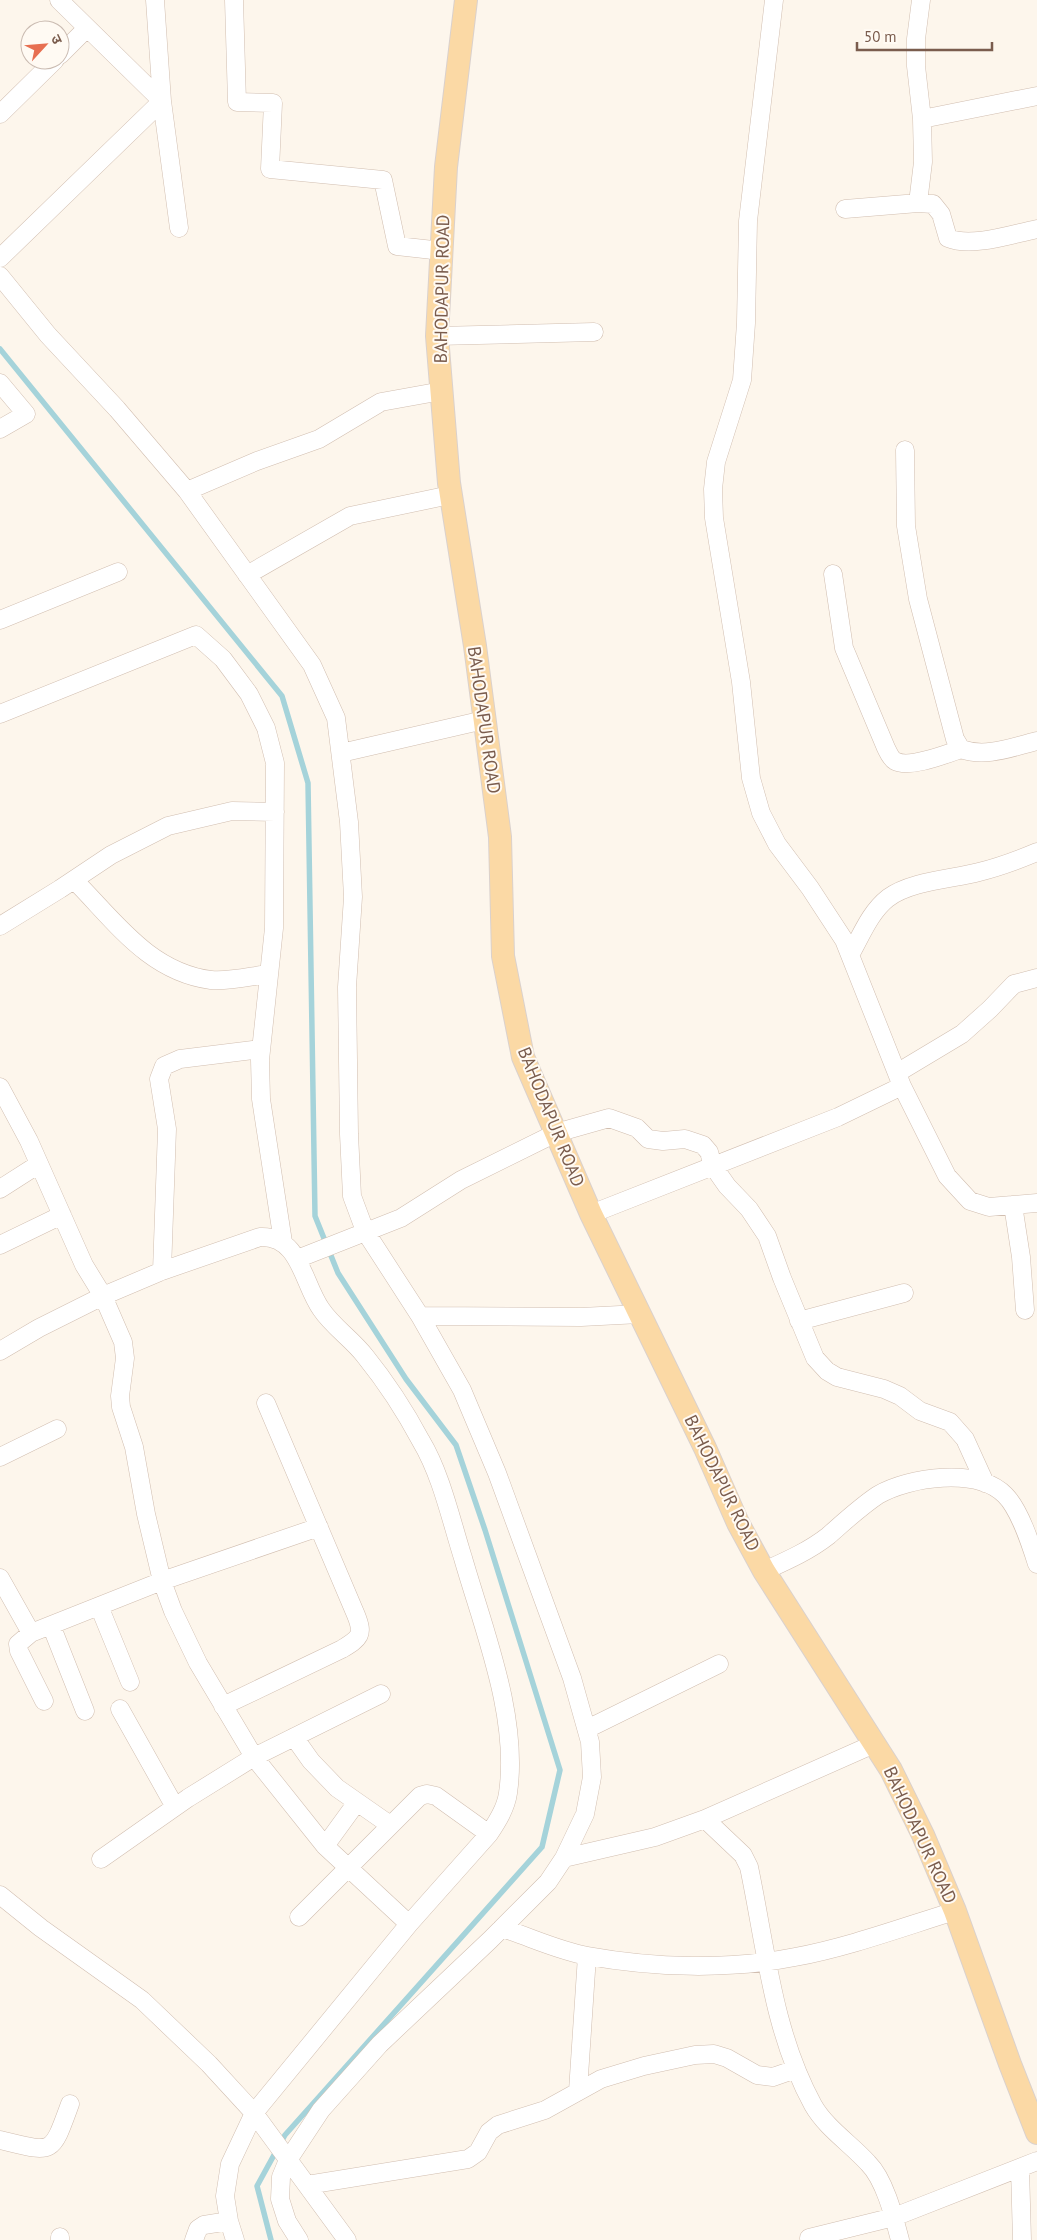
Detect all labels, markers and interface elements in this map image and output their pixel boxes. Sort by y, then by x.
north arrow [20,20,70,70]
scale bar [857,20,992,52]
text: 50 m [864,27,897,46]
text: उ [47,32,67,48]
street label: BAHODAPUR ROAD [429,214,454,364]
street label: BAHODAPUR ROAD [463,645,506,795]
street label: BAHODAPUR ROAD [513,1044,590,1190]
street label: BAHODAPUR ROAD [680,1411,765,1555]
street label: BAHODAPUR ROAD [879,1763,962,1907]

